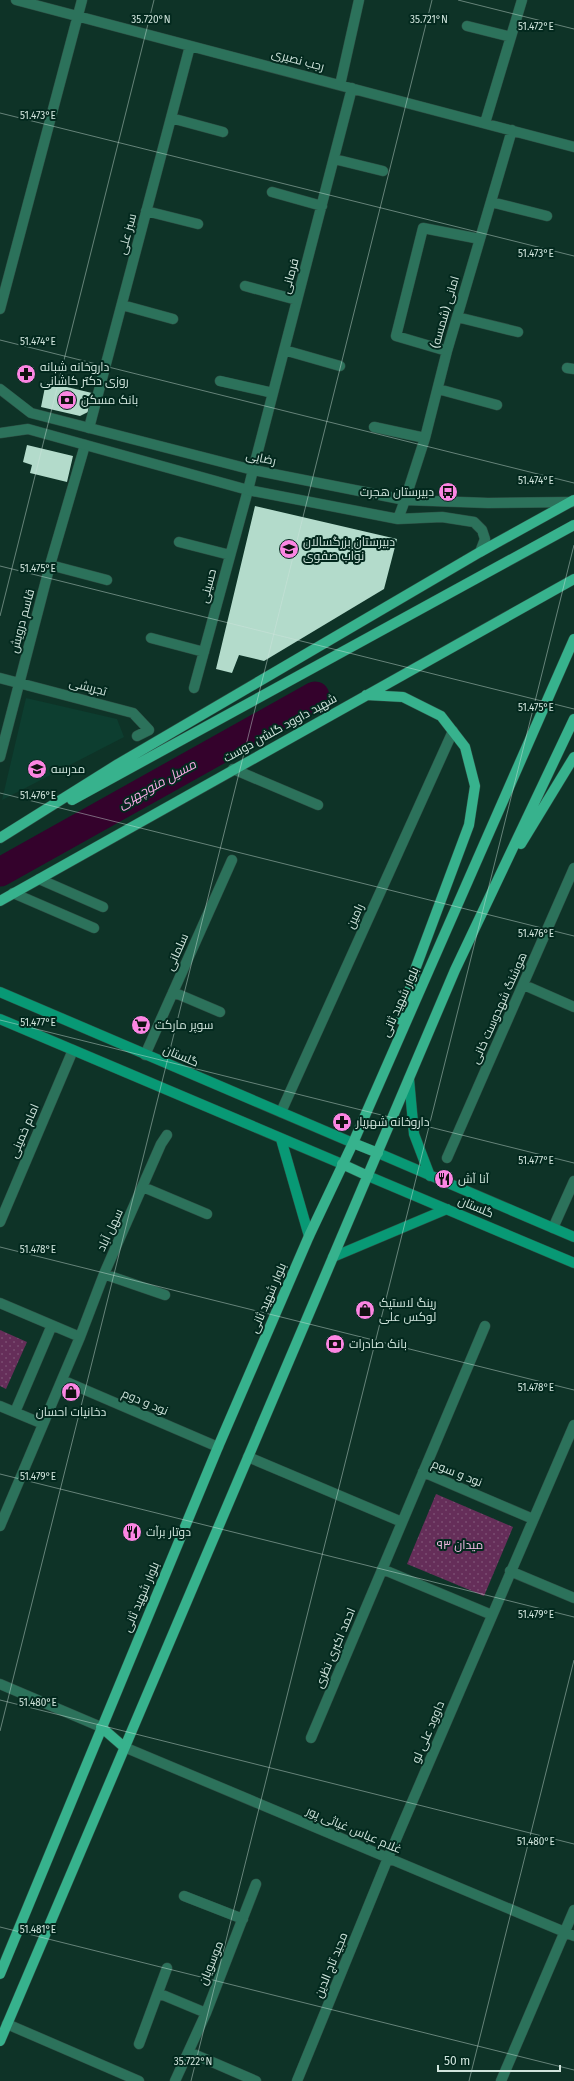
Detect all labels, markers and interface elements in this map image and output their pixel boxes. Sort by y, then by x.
text: 35.720°N [131,14,171,26]
text: 35.721°N [410,14,448,26]
text: 51.472°E [518,21,554,33]
street label: رجب نصیری [270,46,326,74]
text: 51.473°E [20,110,56,122]
street label: سبز علی [115,212,139,256]
text: 51.473°E [518,248,554,260]
street label: فرمانی [279,257,301,295]
street label: امانی (شمسه) [428,274,462,350]
text: 51.474°E [20,336,56,348]
place label: داروخانه شبانه روزی دکتر کاشانی [40,360,129,388]
pharmacy icon: داروخانه شبانه روزی دکتر کاشانی [15,363,37,385]
bank icon: بانک مسکن [56,389,78,411]
place label: بانک مسکن [81,393,138,407]
street label: رضایی [245,448,277,468]
text: 51.474°E [518,475,554,487]
bus stop icon: دبیرستان هجرت [437,481,459,503]
place label: دبیرستان هجرت [360,485,434,499]
place label: دبیرستان بزرگسالان نواب صفوی [303,535,395,563]
school or university icon: دبیرستان بزرگسالان نواب صفوی [278,538,300,560]
text: 51.475°E [20,563,56,575]
street label: حسینی [197,567,219,605]
street label: قاسم درویش [7,588,38,655]
street label: تجریشی [68,675,109,699]
street label: شهید داوود گلشن دوست [221,691,339,765]
text: 51.475°E [518,702,554,714]
water label: مسیل منوچهری [115,756,200,812]
school or university icon: مدرسه [26,758,48,780]
place label: مدرسه [51,762,85,776]
text: 51.476°E [20,790,56,802]
street label: رامین [343,901,367,931]
text: 51.476°E [518,928,554,940]
street label: سلمانی [163,931,191,973]
street label: هوشنگ شهدوست خانی [468,950,530,1066]
street label: بلوار شهید ثانی [378,965,422,1039]
supermarket icon: سوپر مارکت [130,1014,152,1036]
text: 51.477°E [20,1017,56,1029]
place label: سوپر مارکت [155,1018,214,1034]
street label: گلستان [161,1042,201,1070]
street label: امام خمینی [6,1102,43,1161]
pharmacy icon: داروخانه شهریار [331,1111,353,1133]
place label: داروخانه شهریار [355,1115,430,1129]
text: 51.477°E [518,1155,554,1167]
restaurant icon: آنا آش [433,1168,455,1190]
place label: آنا آش [458,1172,490,1186]
street label: گلستان [456,1193,496,1221]
street label: سهل آباد [94,1207,126,1253]
text: 51.478°E [20,1244,56,1256]
street label: بلوار شهید ثانی [247,1261,289,1335]
place label: رینگ لاستیک لوکس علی [379,1296,436,1324]
shop icon: رینگ لاستیک لوکس علی [354,1299,376,1321]
bank icon: بانک صادرات [324,1333,346,1355]
place label: بانک صادرات [349,1337,407,1351]
shop icon: دخانیات احسان [60,1381,82,1403]
text: 51.478°E [518,1382,554,1394]
street label: نود و دوم [119,1386,170,1419]
place label: دخانیات احسان [36,1405,107,1419]
street label: نود و سوم [429,1457,484,1490]
text: 51.479°E [20,1471,56,1483]
restaurant icon: دوتار برآت [121,1521,143,1543]
place label: دوتار برآت [146,1525,191,1539]
park label: میدان ۹۳ [437,1538,483,1552]
street label: بلوار شهید ثانی [120,1560,162,1634]
street label: احمد اکبری نظری [312,1606,358,1690]
text: 51.479°E [518,1609,554,1621]
text: 51.480°E [19,1697,57,1709]
street label: داوود علی لو [409,1699,447,1765]
street label: غلام عباس غیاثی ‌پور [303,1803,404,1858]
text: 51.480°E [517,1836,555,1848]
text: 51.481°E [20,1924,56,1936]
street label: مجید تاج الدین [311,1930,351,2000]
street label: موسویان [196,1939,226,1987]
scale bar [438,2047,560,2073]
text: 50 m [444,2054,470,2068]
text: 35.722°N [174,2056,212,2068]

